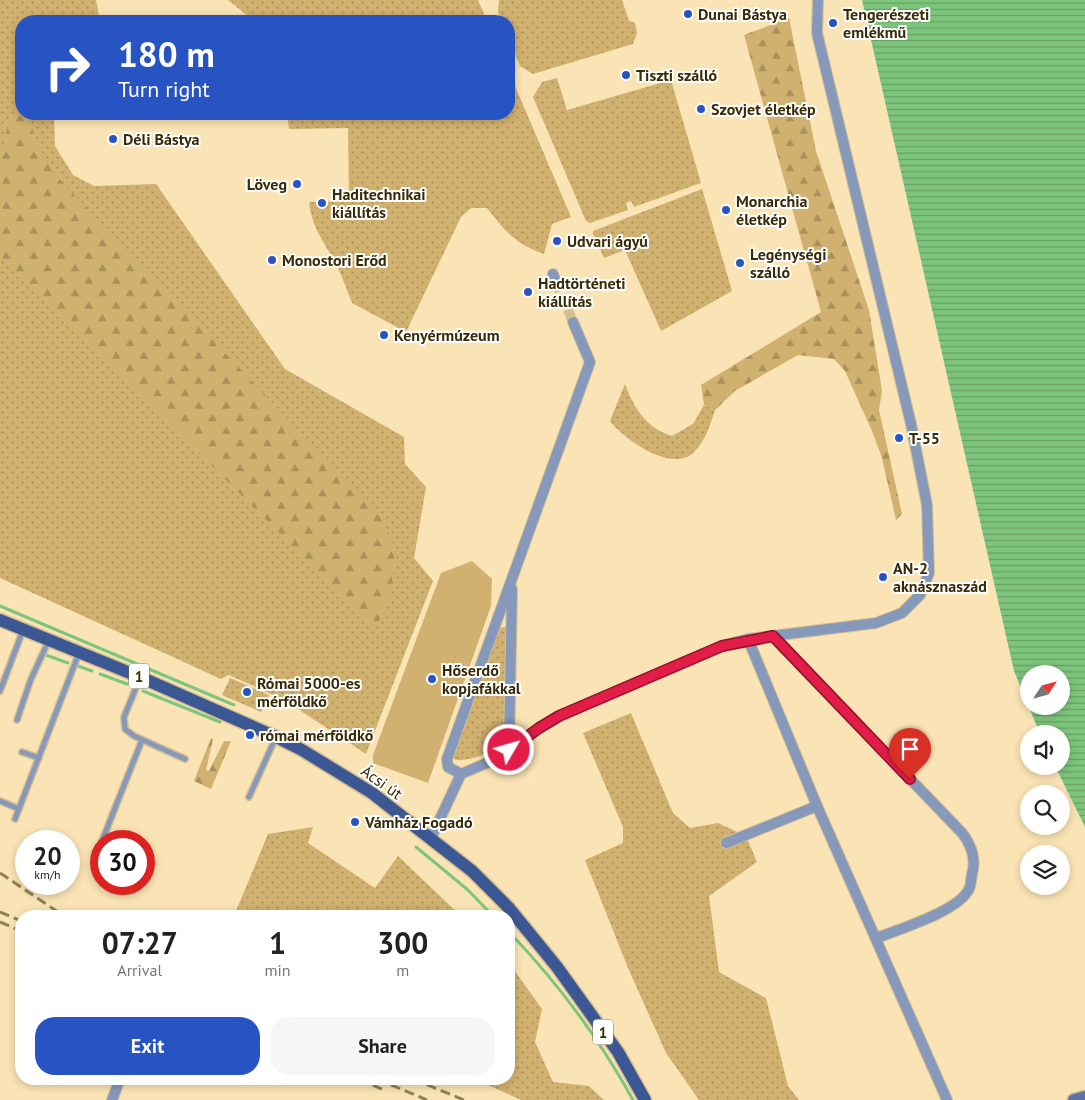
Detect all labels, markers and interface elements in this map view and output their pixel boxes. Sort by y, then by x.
place label: Dunai Bástya [698,4,787,24]
place label: Tengerészeti emlékmű [843,4,929,42]
marker: Dunai Bástya [682,8,694,20]
marker: Tengerészeti emlékmű [827,17,839,29]
text: 180 m [118,31,215,77]
icon: right [35,35,100,100]
place label: Tiszti szálló [636,65,718,85]
marker: Tiszti szálló [620,69,632,81]
text: Turn right [118,75,210,103]
place label: Szovjet életkép [711,99,816,119]
marker: Szovjet életkép [695,103,707,115]
place label: Déli Bástya [123,129,200,149]
marker: Déli Bástya [107,133,119,145]
place label: Löveg [247,174,287,194]
marker: Löveg [291,178,303,190]
place label: Haditechnikai kiállítás [332,184,426,222]
place label: Monarchia életkép [736,191,808,229]
marker: Haditechnikai kiállítás [316,197,328,209]
marker: Monarchia életkép [720,204,732,216]
place label: Udvari ágyú [567,231,648,251]
marker: Udvari ágyú [551,235,563,247]
place label: Legénységi szálló [750,244,826,282]
place label: Monostori Erőd [282,250,387,270]
marker: Monostori Erőd [266,254,278,266]
marker: Legénységi szálló [734,257,746,269]
place label: Hadtörténeti kiállítás [538,273,626,311]
marker: Hadtörténeti kiállítás [522,286,534,298]
place label: Kenyérmúzeum [394,325,500,345]
marker: Kenyérmúzeum [378,329,390,341]
place label: T-55 [909,428,940,448]
marker: T-55 [893,432,905,444]
place label: AN-2 aknásznaszád [893,558,987,596]
marker: AN-2 aknásznaszád [877,571,889,583]
place label: Hőserdő kopjafákkal [442,660,521,698]
road number: 1 [129,664,149,688]
north arrow [1020,665,1070,715]
map controls [1020,665,1070,895]
place label: Római 5000-es mérföldkő [257,673,361,711]
marker: Hőserdő kopjafákkal [426,673,438,685]
marker: Római 5000-es mérföldkő [241,686,253,698]
position arrow [482,723,534,775]
place label: római mérföldkő [260,725,374,745]
button: sound [1020,725,1070,775]
pin [889,728,931,779]
marker: római mérföldkő [244,729,256,741]
icon: arrive [896,735,924,763]
street label: Ácsi út [358,761,407,804]
button: search [1020,785,1070,835]
place label: Vámház Fogadó [364,812,473,832]
marker: Vámház Fogadó [349,816,361,828]
speed limit sign: 30 [90,830,155,895]
text: 20 [33,840,62,872]
button: layers [1020,845,1070,895]
text: km/h [34,867,61,882]
text: 07:27 [102,923,178,962]
text: 1 [269,923,286,962]
text: 300 [377,923,428,962]
text: Arrival [117,960,162,980]
text: min [265,960,291,980]
text: m [396,960,409,980]
button: Exit [35,1017,260,1075]
button: Share [270,1017,495,1075]
road number: 1 [593,1020,613,1044]

